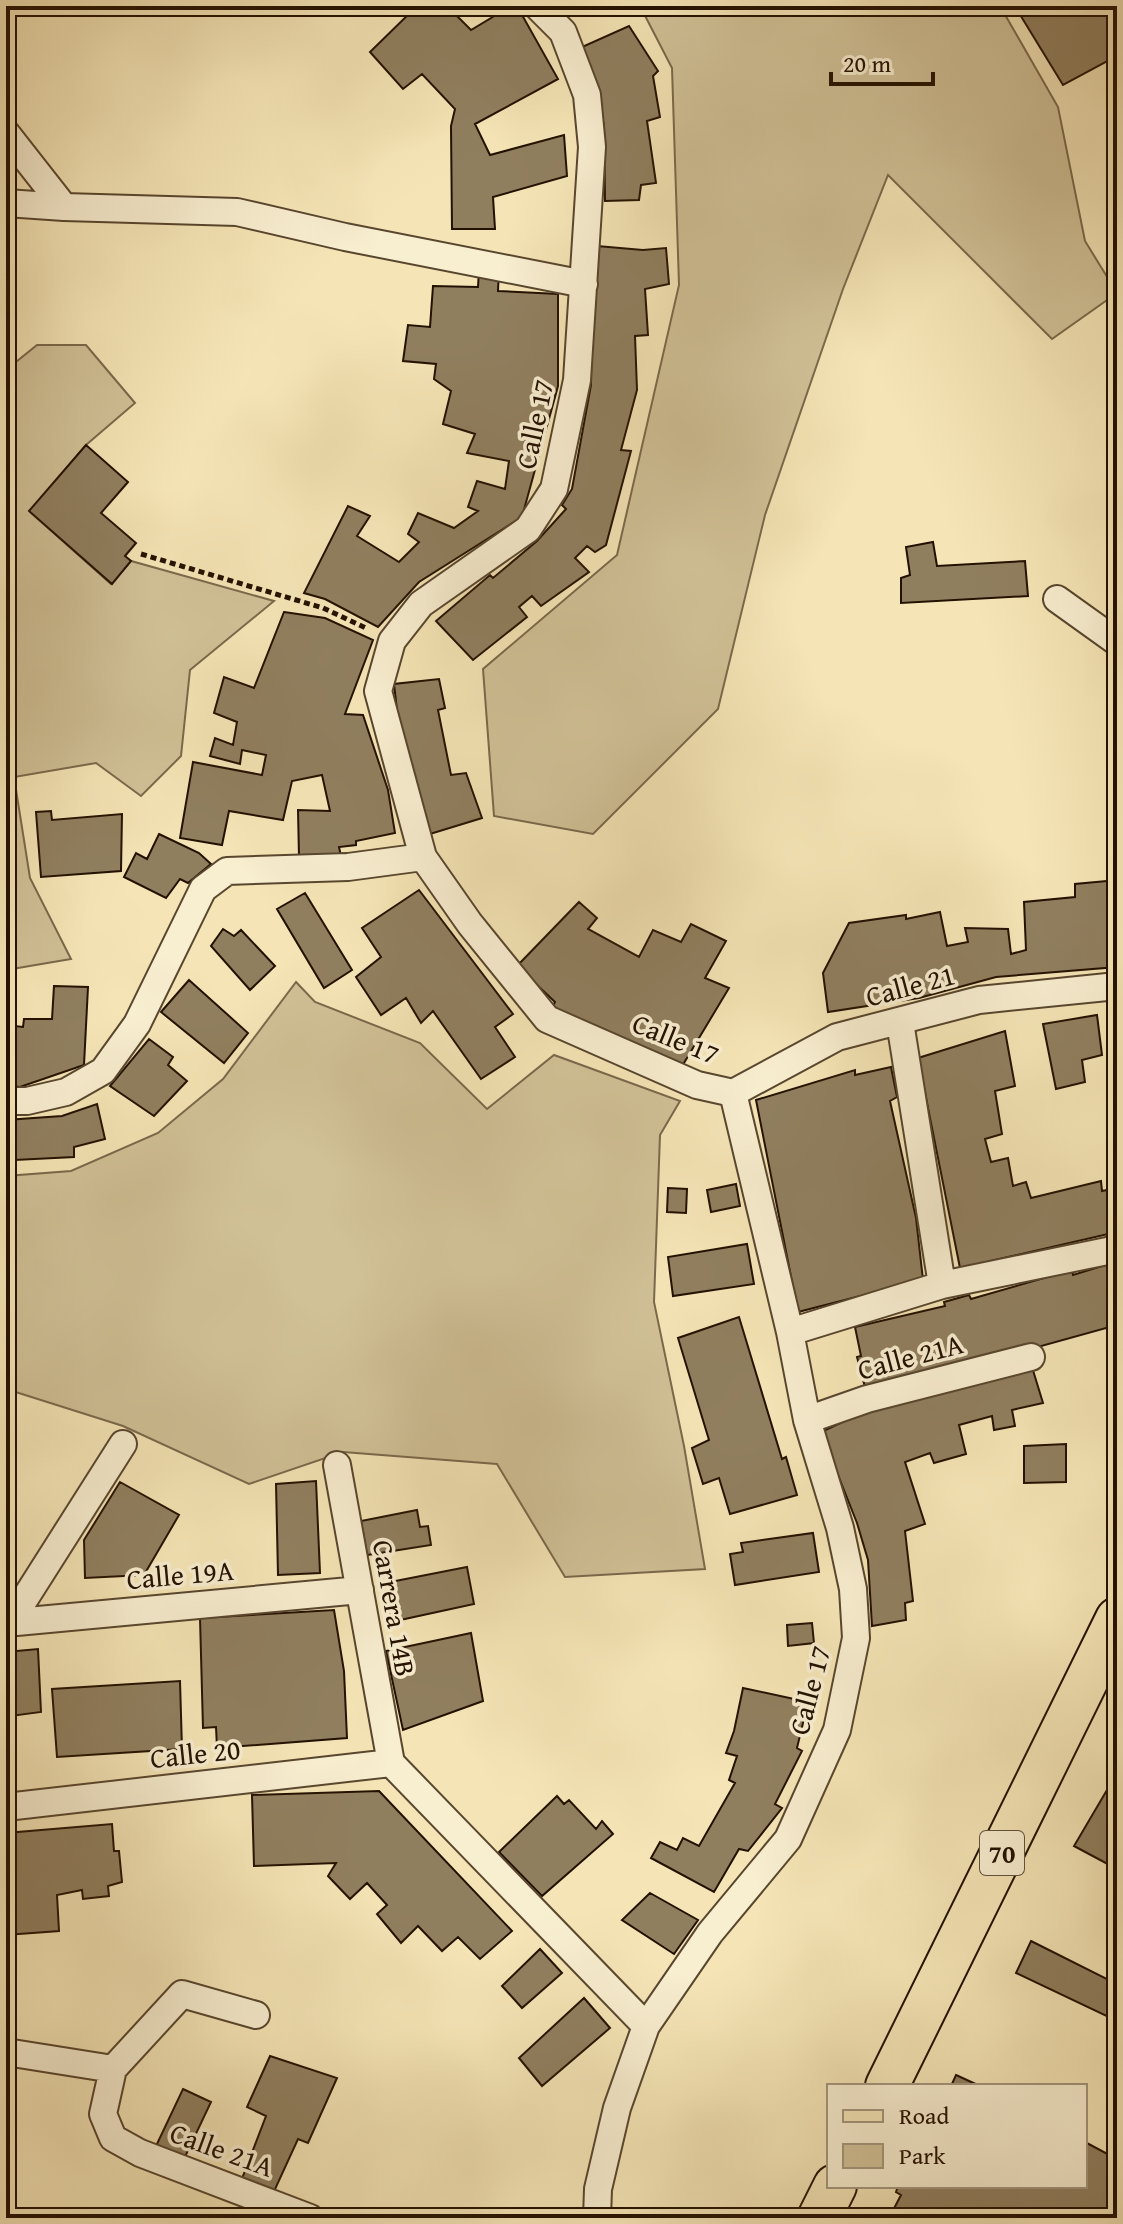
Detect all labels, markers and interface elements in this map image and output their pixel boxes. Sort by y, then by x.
scale bar [831,36,933,86]
text: 20 m [843,46,891,81]
street label: Calle 17 [505,375,563,473]
street label: Calle 21 [861,953,959,1017]
street label: Calle 17 [626,1002,726,1074]
street label: Calle 21A [853,1322,967,1390]
street label: Carrera 14B [363,1537,427,1679]
street label: Calle 19A [125,1549,235,1599]
street label: Calle 17 [777,1641,841,1739]
street label: Calle 20 [148,1728,242,1778]
road number: 70 [980,1831,1024,1875]
legend [827,2084,1087,2188]
text: Road [899,2098,949,2133]
street label: Calle 21A [165,2111,279,2187]
text: Park [899,2138,946,2173]

